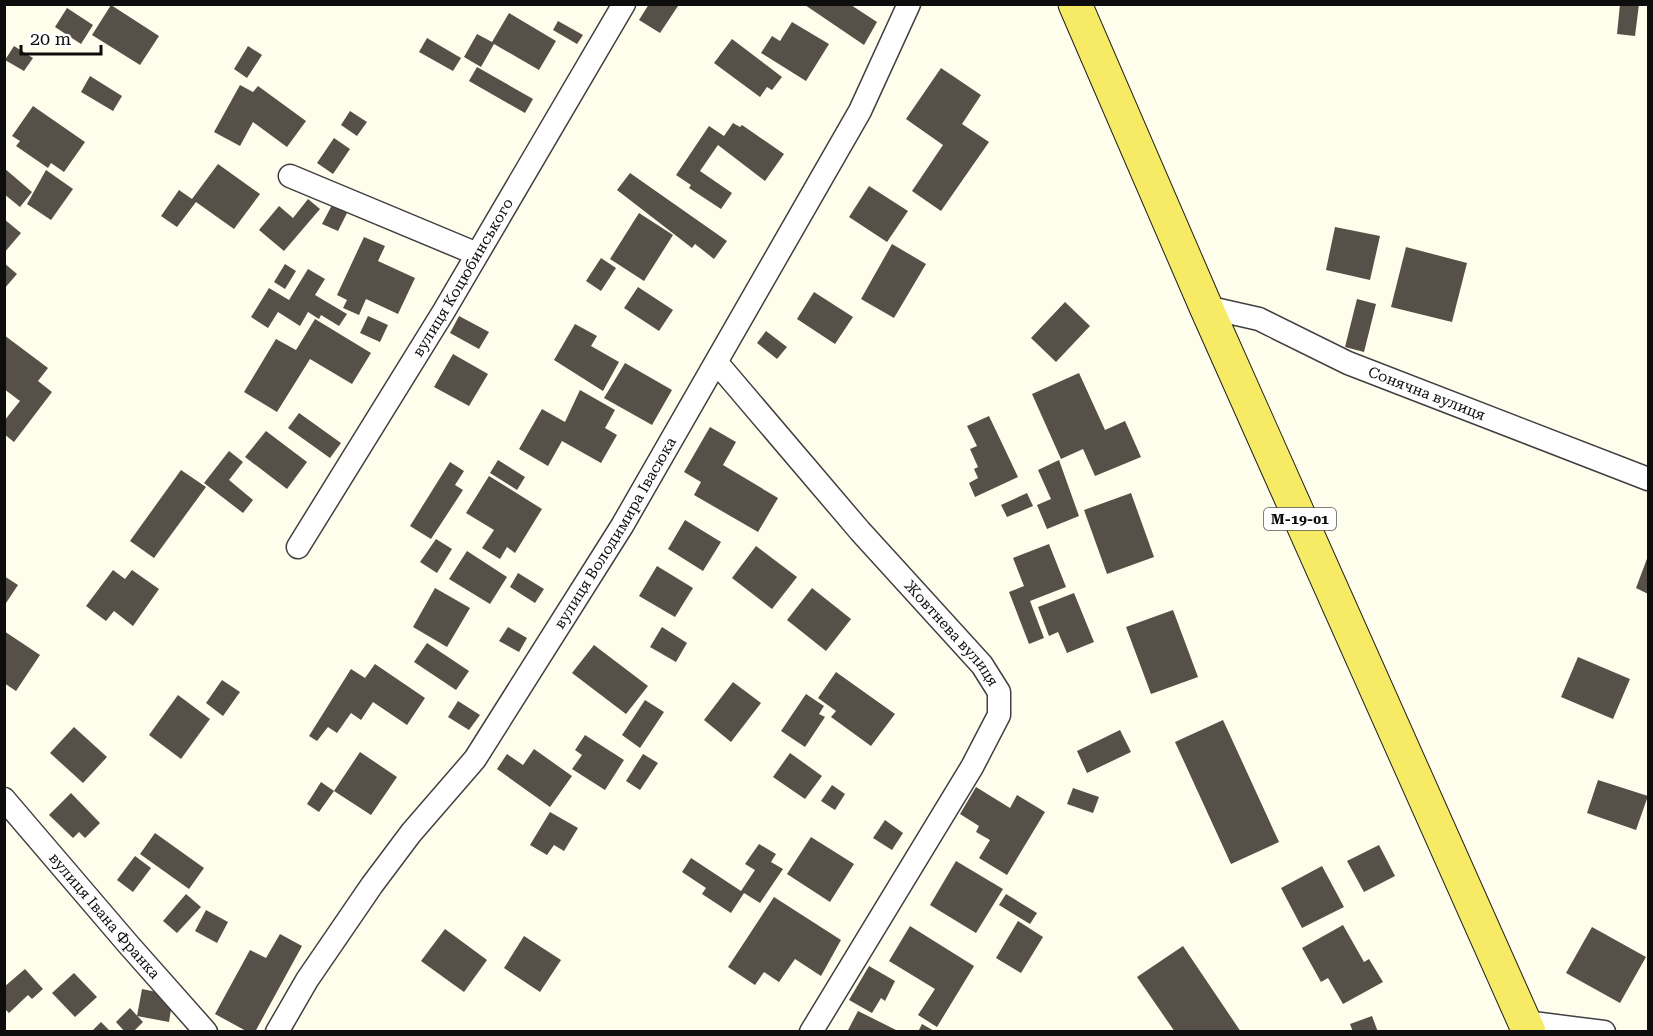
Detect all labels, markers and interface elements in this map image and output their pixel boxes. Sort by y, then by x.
scale bar [21,18,100,56]
text: 20 m [30,28,71,49]
street label: вулиця Коцюбинського [409,195,517,360]
street label: Сонячна вулиця [1366,363,1488,424]
street label: вулиця Володимира Івасюка [550,434,680,632]
road number: М-19-01 [1264,508,1336,530]
street label: Жовтнева вулиця [900,577,1002,690]
street label: вулиця Івана Франка [45,849,164,982]

